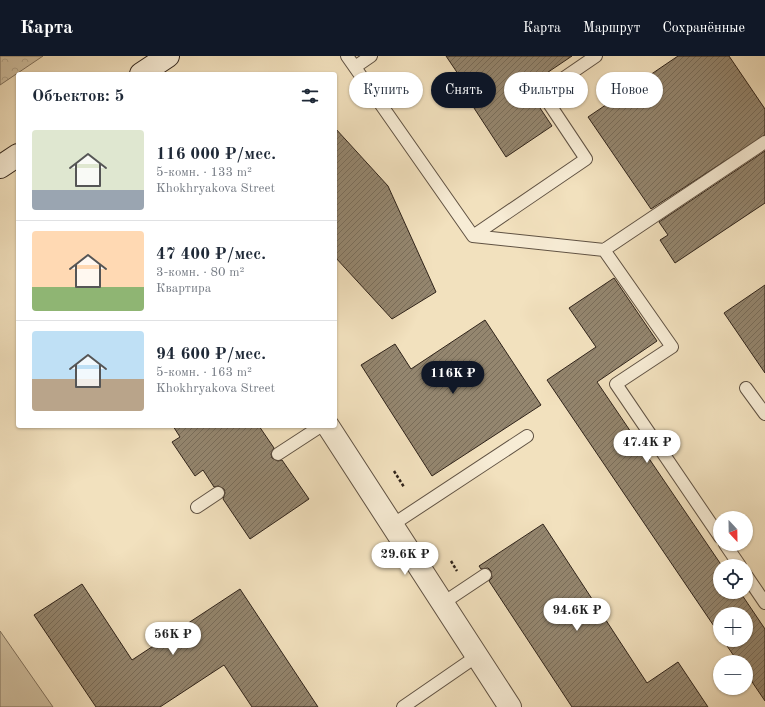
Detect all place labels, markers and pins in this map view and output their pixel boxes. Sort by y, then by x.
pin: 116K ₽ [420,361,486,395]
pin: 47.4K ₽ [610,430,684,464]
pin: 29.6K ₽ [368,542,442,576]
pin: 94.6K ₽ [540,598,614,632]
pin: 56K ₽ [145,622,201,656]

